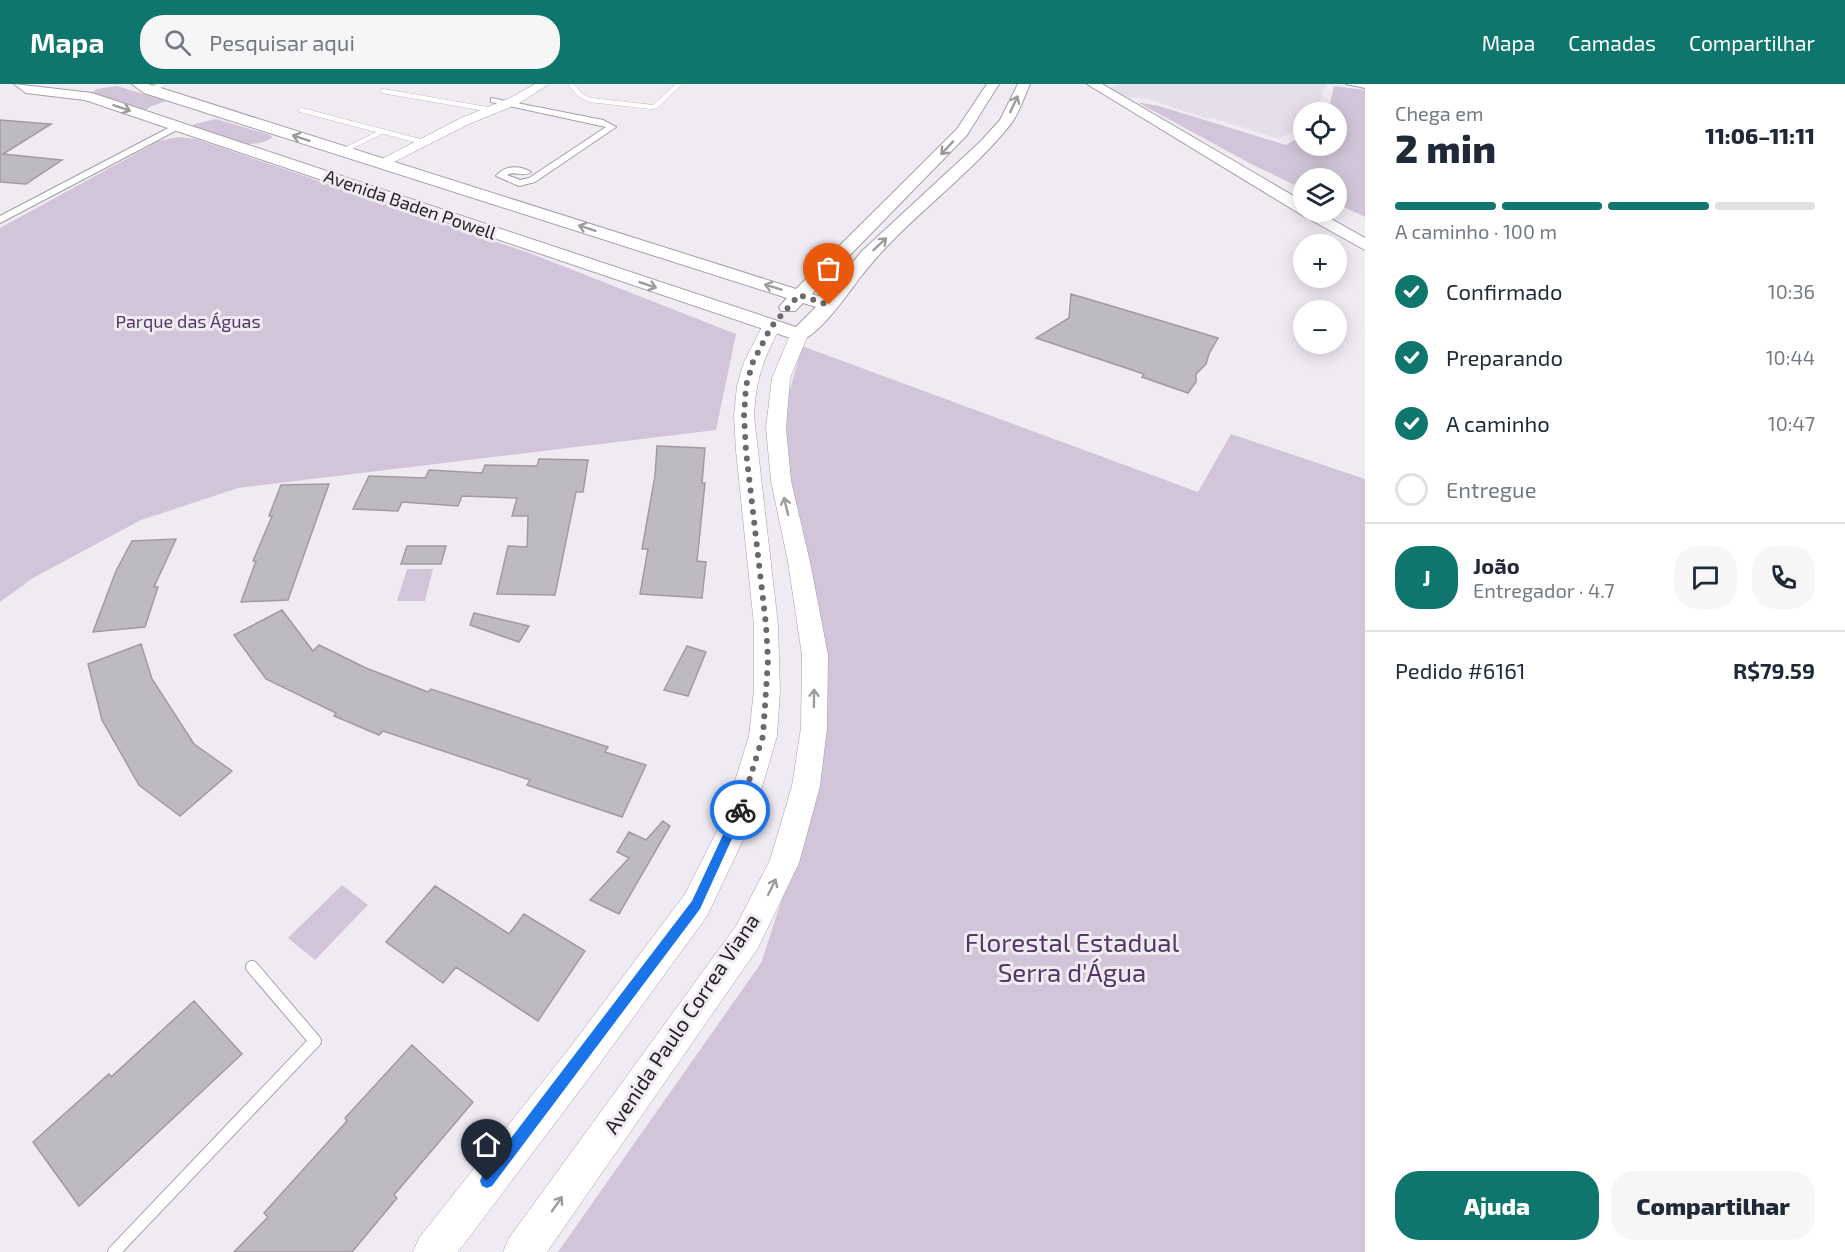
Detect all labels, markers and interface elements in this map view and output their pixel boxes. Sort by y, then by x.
search box [140,15,560,69]
text: Mapa [30,25,104,59]
icon: search [161,26,194,59]
text: Pesquisar aqui [209,29,355,55]
text: Mapa [1482,30,1535,55]
text: Camadas [1568,30,1656,55]
text: Compartilhar [1689,30,1815,55]
one-way arrow [1008,96,1020,114]
text: Chega em [1395,101,1484,125]
map controls [1293,102,1347,354]
button: locate [1293,102,1347,156]
one-way arrow [112,104,131,115]
text: 11:06–11:11 [1705,122,1815,148]
text: 2 min [1395,124,1496,171]
one-way arrow [292,132,311,143]
one-way arrow [940,141,954,156]
street label: Avenida Baden Powell [321,164,500,244]
button: layers [1293,168,1347,222]
text: A caminho · 100 m [1395,219,1557,243]
one-way arrow [578,222,597,233]
button: + [1293,234,1347,288]
one-way arrow [872,237,887,251]
pin [803,243,854,305]
icon: bag [812,252,845,285]
icon: check [1395,275,1428,308]
text: Confirmado [1446,278,1562,304]
text: 10:36 [1768,279,1815,303]
one-way arrow [638,280,657,291]
one-way arrow [764,281,783,292]
button: − [1293,300,1347,354]
park label: Parque das Águas [115,310,261,332]
icon: check [1395,341,1428,374]
text: Preparando [1446,344,1563,370]
text: 10:44 [1766,345,1815,369]
icon: check [1395,407,1428,440]
text: A caminho [1446,410,1550,436]
text: 10:47 [1768,411,1815,435]
text: Entregue [1446,476,1536,502]
one-way arrow [780,497,792,516]
button: chat [1674,546,1737,609]
button: phone [1752,546,1815,609]
text: João [1473,552,1520,578]
text: J [1422,564,1431,590]
text: Entregador · 4.7 [1473,578,1614,602]
text: Pedido #6161 [1395,657,1525,683]
text: R$79.59 [1733,657,1815,683]
one-way arrow [808,689,820,709]
courier [710,780,770,840]
icon: bike [724,794,757,827]
one-way arrow [766,878,778,896]
street label: Avenida Paulo Correa Viana [598,908,764,1138]
park label: Florestal Estadual Serra d'Água [965,926,1180,987]
pin [461,1119,512,1181]
icon: home [470,1128,503,1161]
button: Ajuda [1395,1171,1599,1240]
button: Compartilhar [1611,1171,1815,1240]
one-way arrow [551,1197,563,1213]

